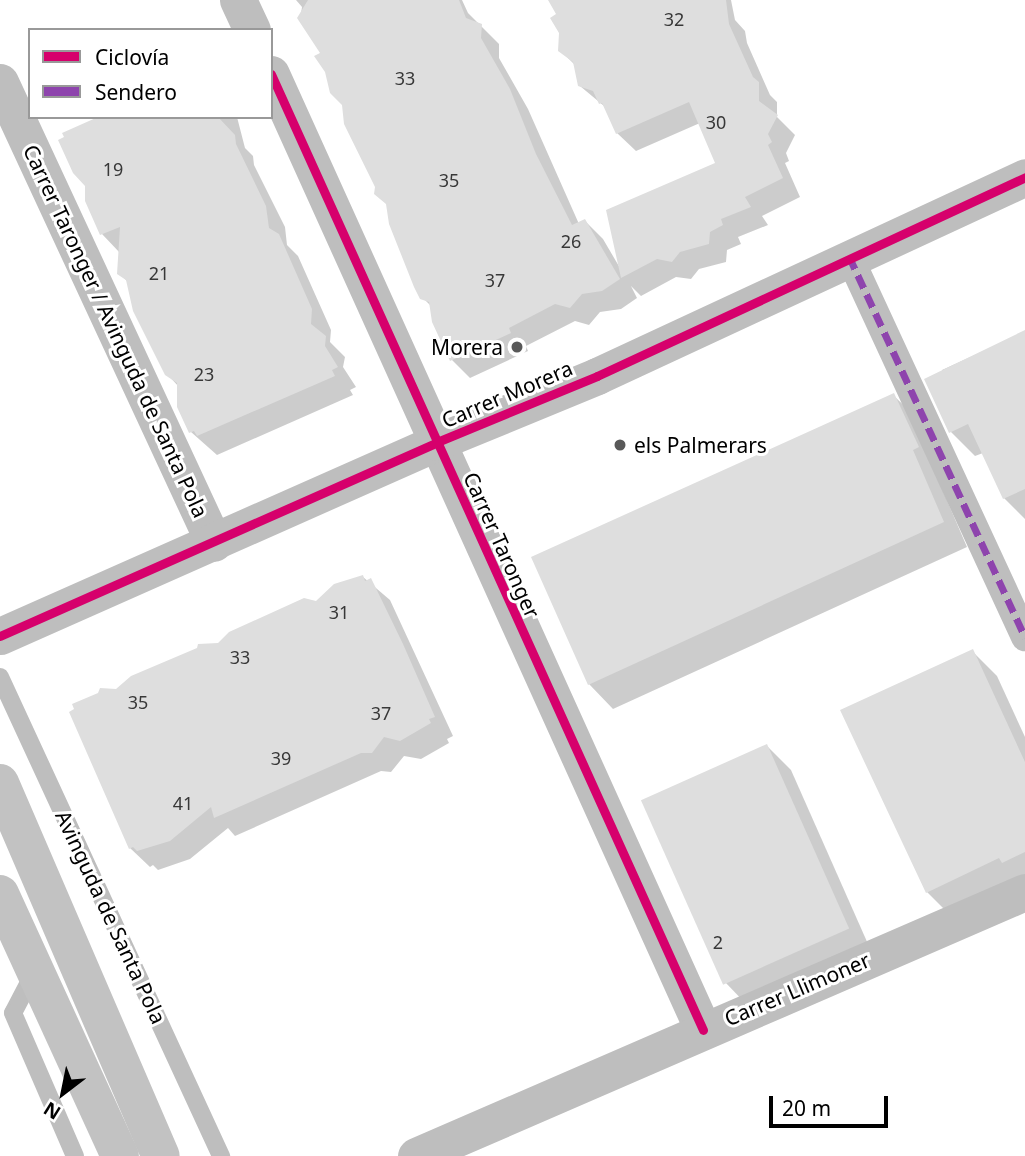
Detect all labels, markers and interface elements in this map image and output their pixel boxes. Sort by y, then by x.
house number: 32 [664,8,684,30]
legend [28,28,273,119]
text: Ciclovía [95,43,169,71]
house number: 33 [395,67,415,89]
text: Sendero [95,78,177,106]
house number: 30 [706,111,726,133]
street label: Carrer Taronger / Avinguda de Santa Pola [18,141,214,521]
house number: 19 [103,158,123,180]
house number: 35 [439,169,459,191]
house number: 26 [561,230,581,252]
house number: 21 [149,262,169,284]
house number: 37 [485,269,505,291]
place label: Morera [431,334,503,360]
marker: Morera [509,339,525,355]
street label: Carrer Morera [438,355,576,433]
house number: 23 [194,363,214,385]
place label: els Palmerars [634,432,767,458]
marker: els Palmerars [612,437,628,453]
street label: Carrer Taronger [459,468,545,622]
house number: 31 [329,601,349,623]
house number: 33 [230,646,250,668]
house number: 35 [128,691,148,713]
house number: 37 [371,702,391,724]
house number: 39 [271,747,291,769]
house number: 41 [173,792,193,814]
street label: Avinguda de Santa Pola [50,806,172,1028]
house number: 2 [713,931,723,953]
street label: Carrer Llimoner [720,947,874,1031]
north arrow [28,1058,98,1128]
scale bar [773,1082,892,1126]
text: 20 m [782,1094,831,1122]
text: N [38,1096,65,1126]

